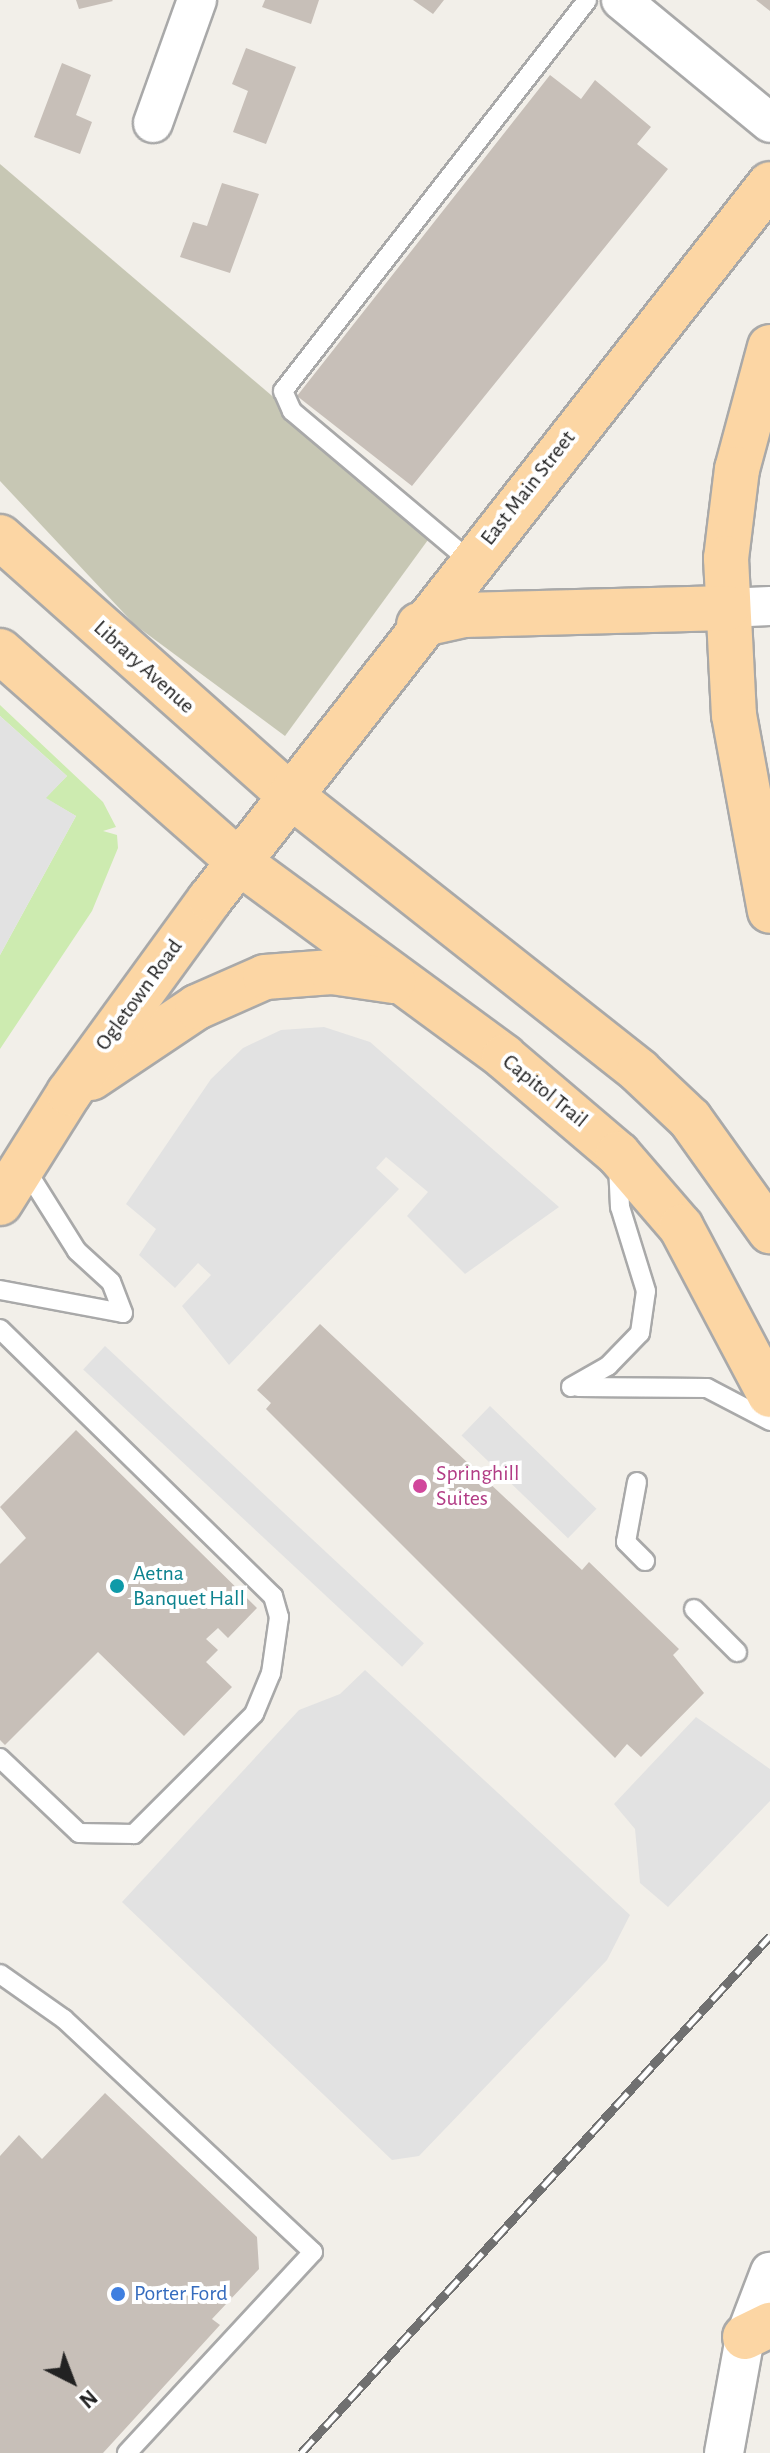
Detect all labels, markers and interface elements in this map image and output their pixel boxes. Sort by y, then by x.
street label: East Main Street [475,425,581,551]
street label: Library Avenue [88,615,200,719]
street label: Ogletown Road [90,934,188,1056]
street label: Capitol Trail [497,1049,593,1133]
place label: Springhill Suites [436,1460,519,1512]
marker: Springhill Suites [411,1477,429,1495]
place label: Aetna Banquet Hall [133,1560,245,1612]
marker: Aetna Banquet Hall [108,1577,126,1595]
place label: Porter Ford [134,2281,228,2307]
marker: Porter Ford [109,2285,127,2303]
north arrow [32,2341,112,2421]
text: N [75,2386,101,2412]

